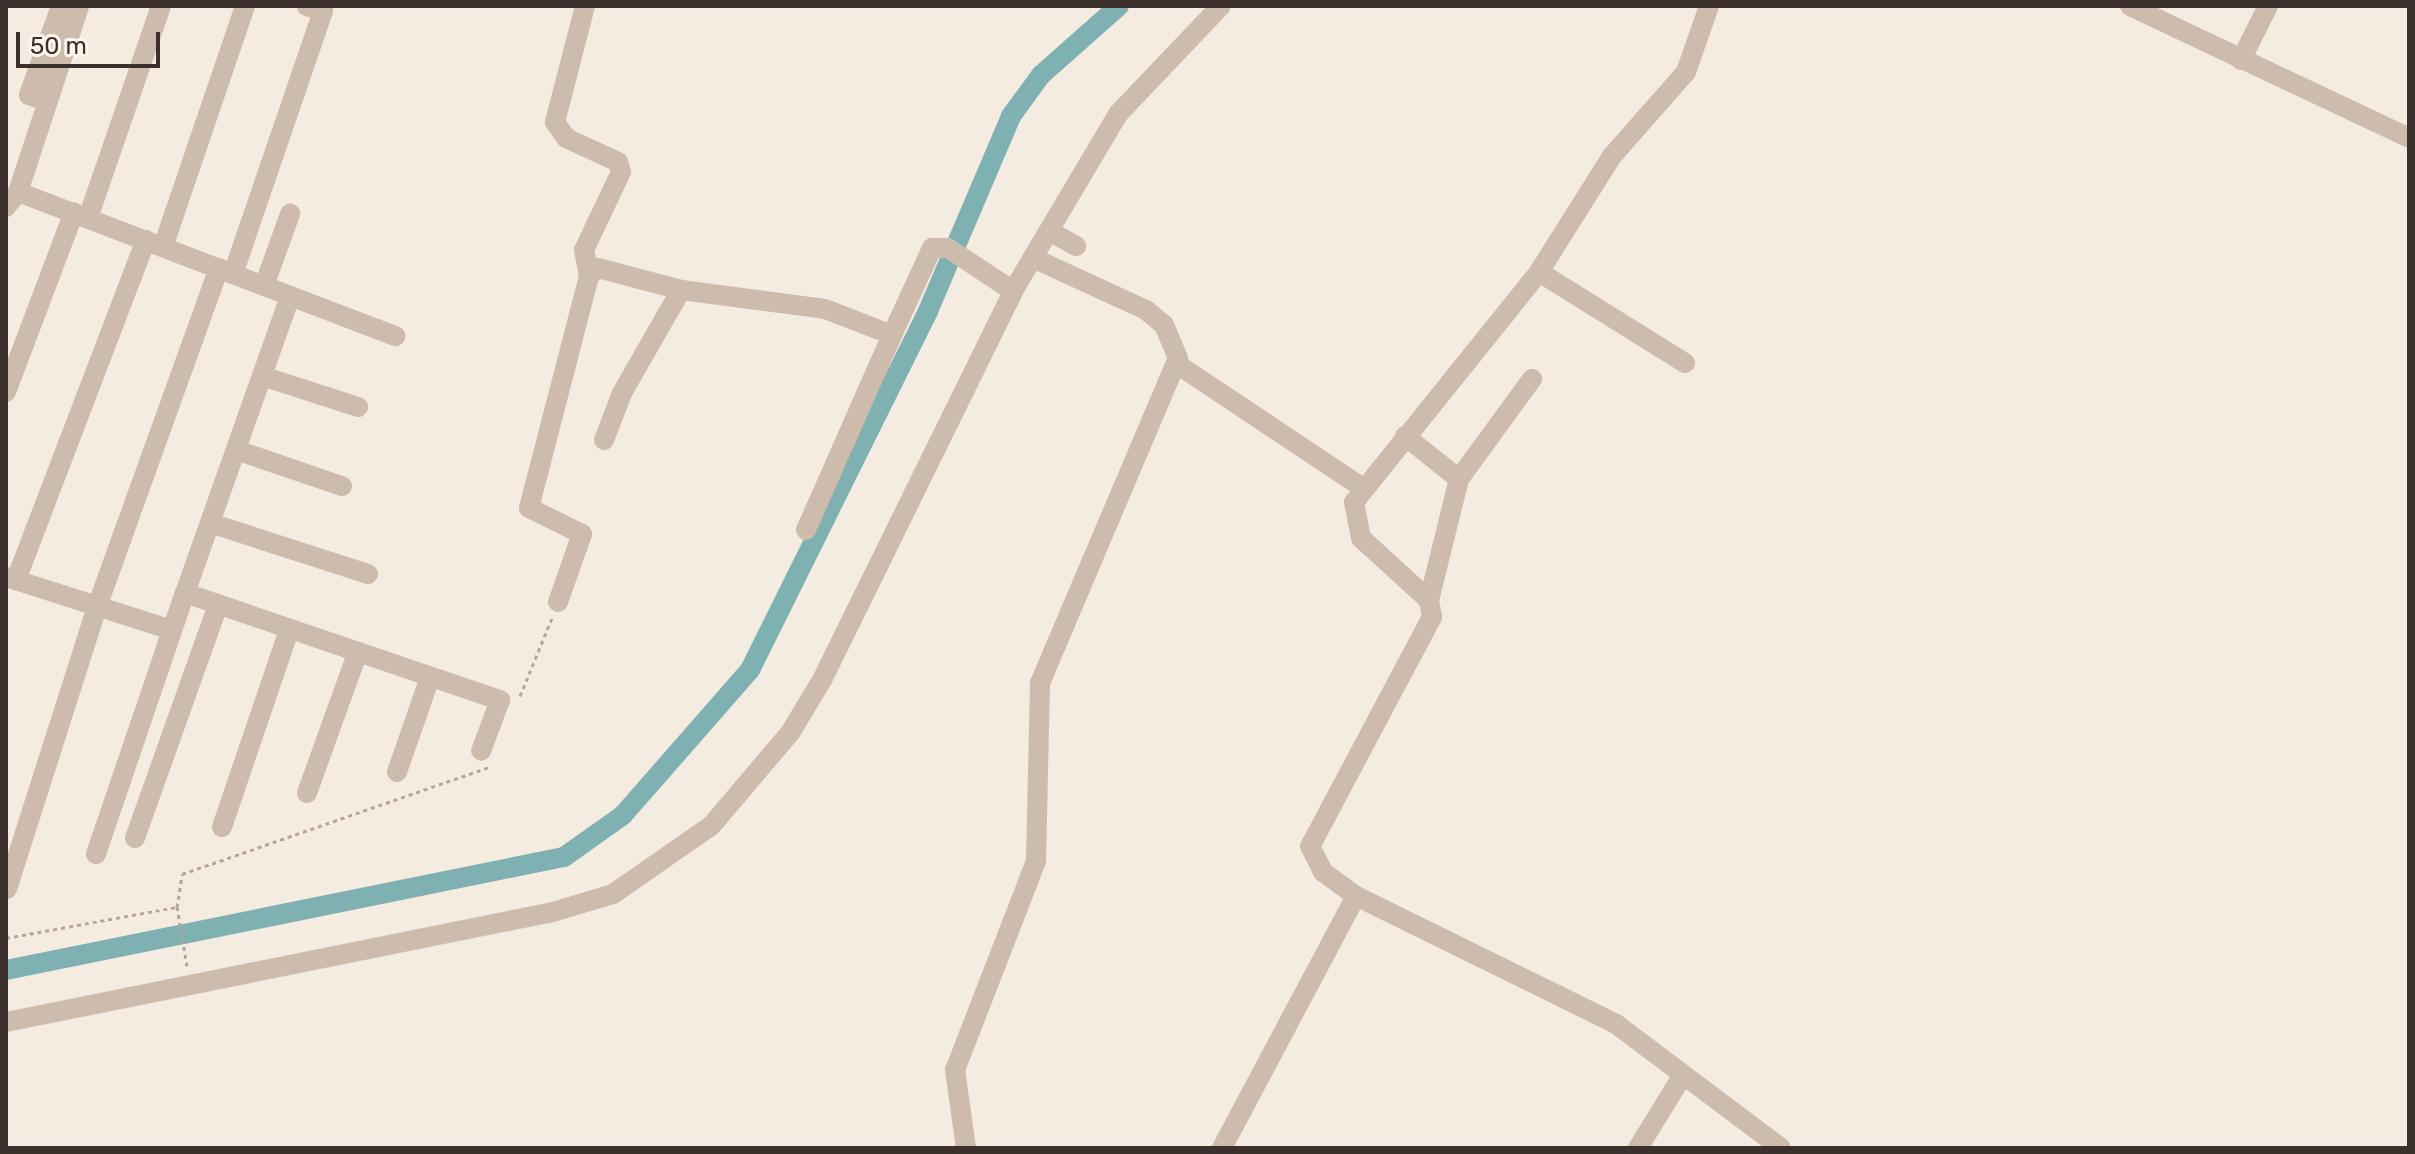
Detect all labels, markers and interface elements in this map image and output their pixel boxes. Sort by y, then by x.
scale bar [20,16,164,66]
text: 50 m [30,32,87,60]

